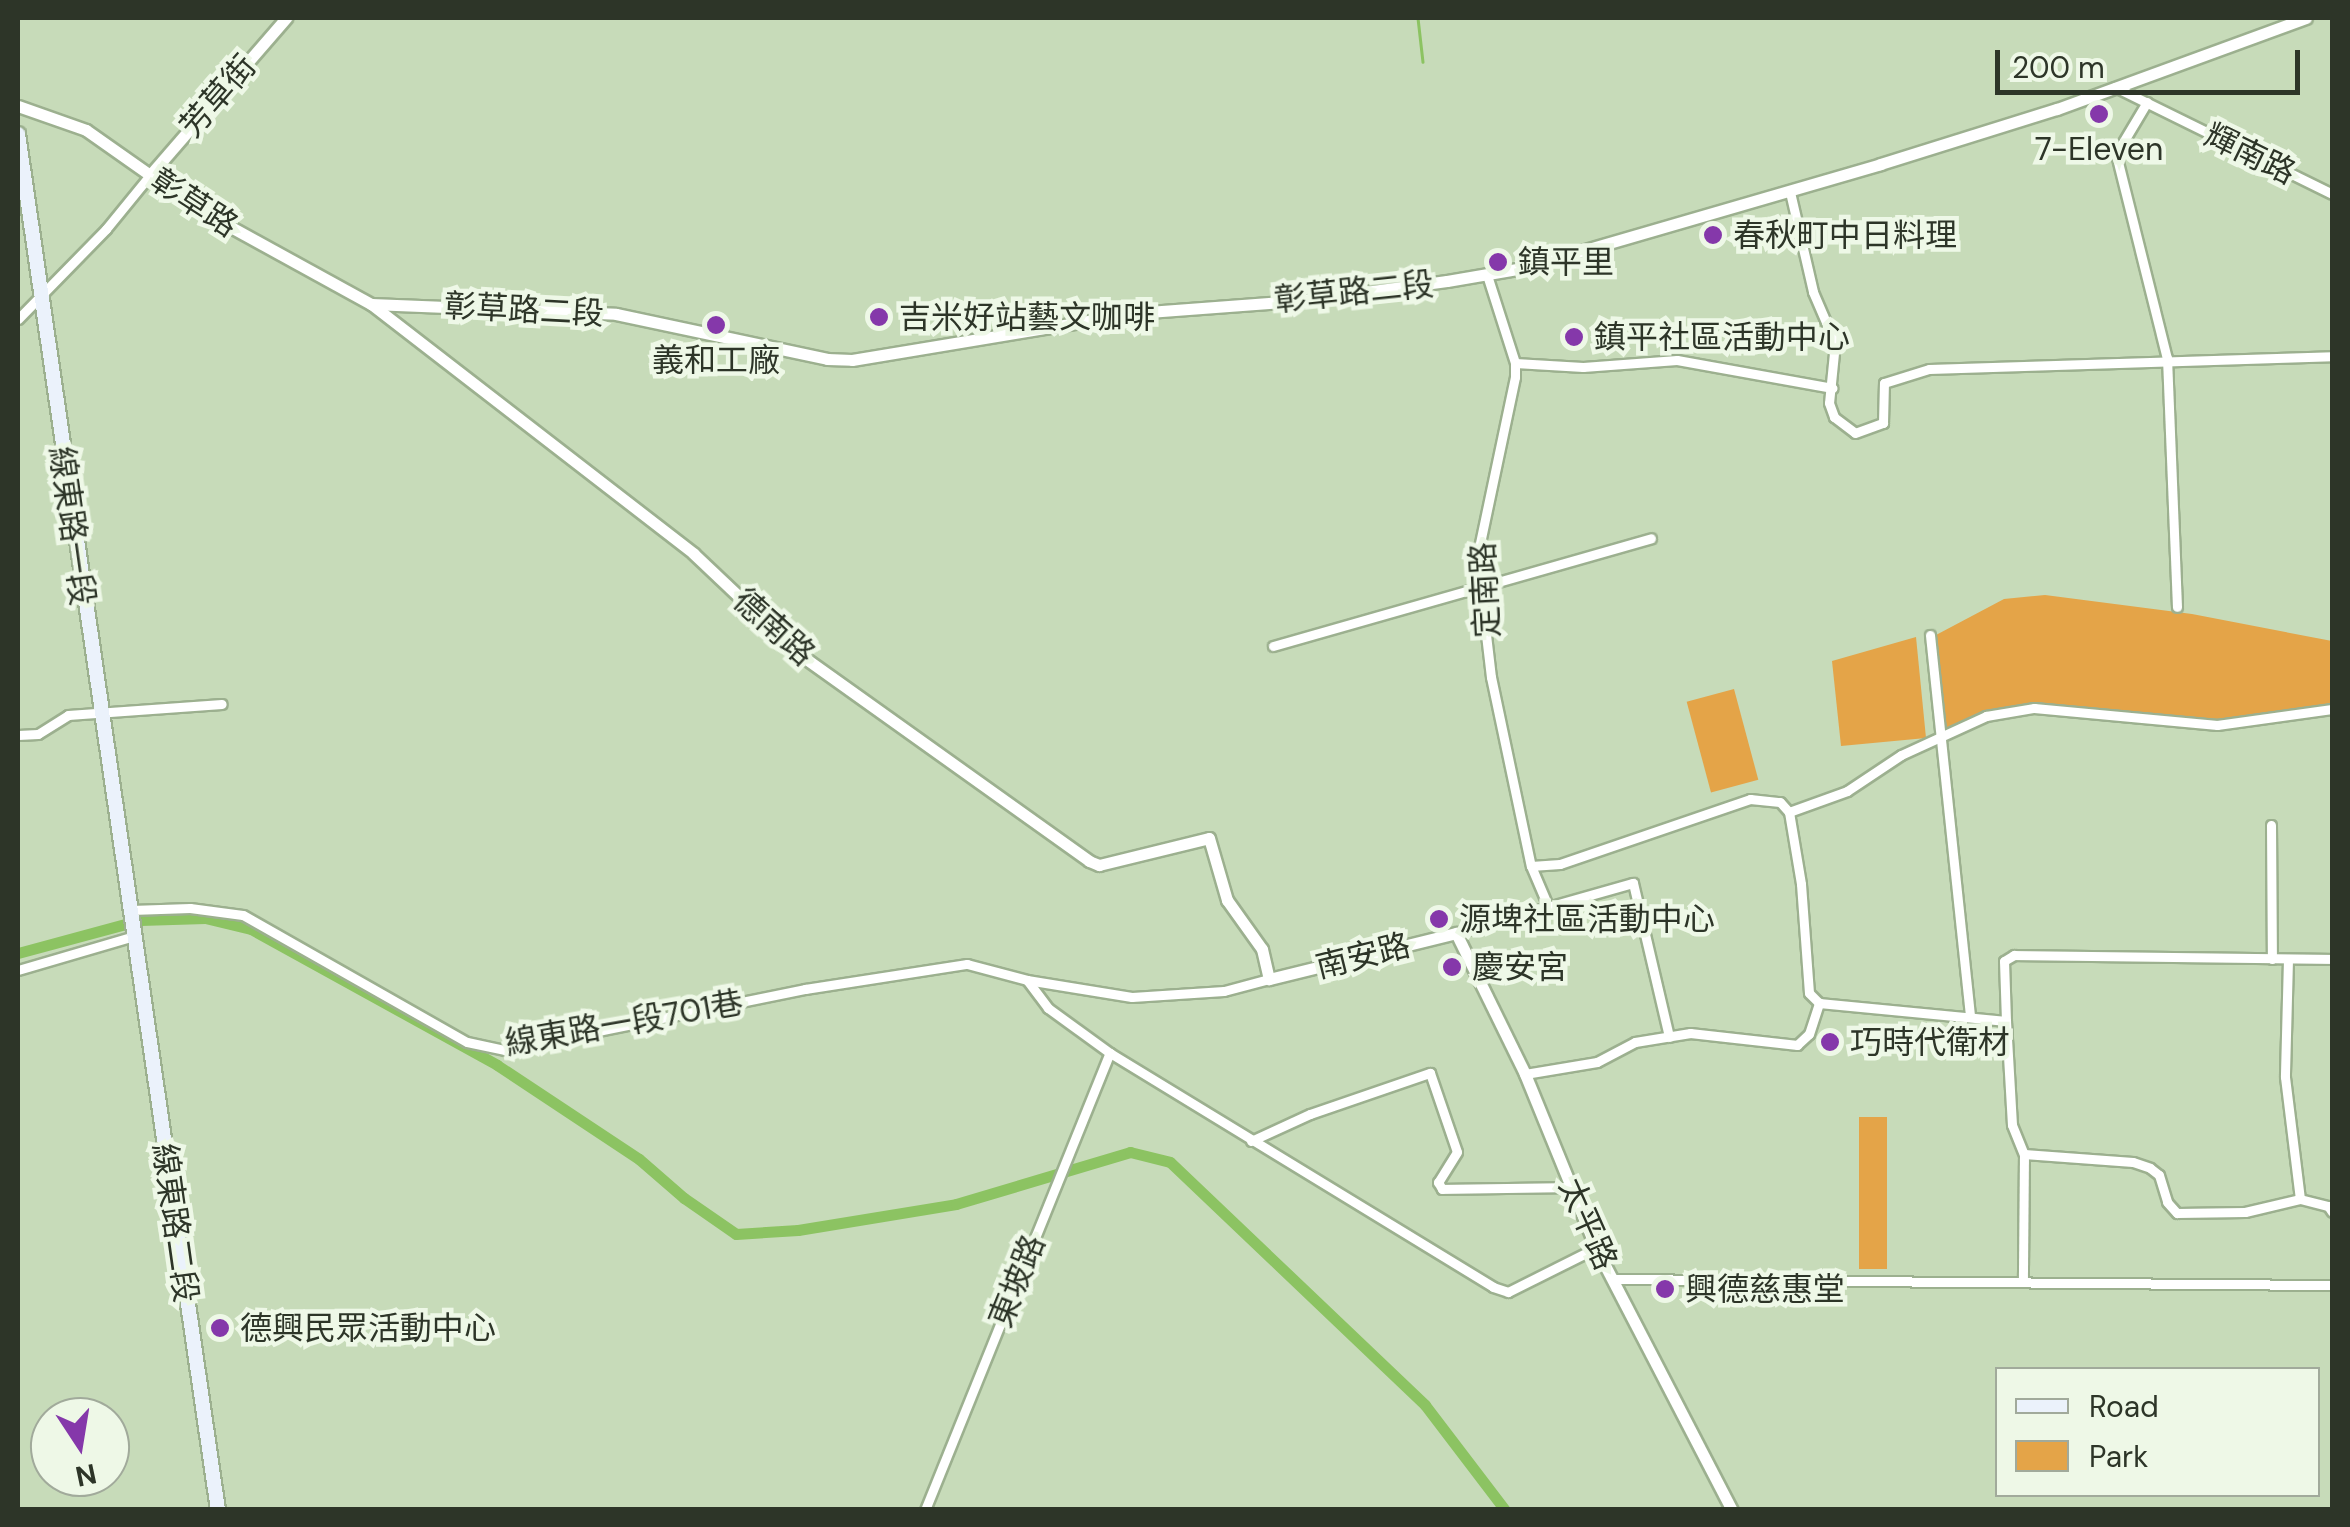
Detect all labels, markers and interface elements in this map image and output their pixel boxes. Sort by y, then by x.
scale bar [2000,30,2305,92]
street label: 芳草街 [172,47,264,145]
text: 200 m [2012,48,2105,87]
marker: 7-Eleven [2088,103,2110,125]
street label: 輝南路 [2198,116,2302,192]
place label: 7-Eleven [2035,130,2163,168]
street label: 彰草路 [143,161,245,245]
place label: 春秋町中日料理 [1733,216,1957,254]
marker: 春秋町中日料理 [1702,224,1724,246]
place label: 鎮平里 [1518,243,1614,281]
marker: 鎮平里 [1487,251,1509,273]
street label: 彰草路二段 [1272,265,1436,319]
street label: 彰草路二段 [443,287,605,333]
place label: 吉米好站藝文咖啡 [899,298,1155,336]
marker: 吉米好站藝文咖啡 [868,306,890,328]
marker: 義和工廠 [705,314,727,336]
place label: 鎮平社區活動中心 [1594,318,1850,356]
marker: 鎮平社區活動中心 [1563,326,1585,348]
place label: 義和工廠 [652,341,780,379]
street label: 線東路一段 [42,444,102,608]
street label: 定南路 [1463,541,1507,639]
street label: 德南路 [725,581,823,673]
place label: 源埤社區活動中心 [1459,900,1715,938]
marker: 源埤社區活動中心 [1428,908,1450,930]
street label: 南安路 [1312,926,1414,986]
place label: 慶安宮 [1472,948,1568,986]
marker: 慶安宮 [1441,956,1463,978]
street label: 線東路一段701巷 [502,983,746,1063]
place label: 巧時代衛材 [1850,1023,2010,1061]
marker: 巧時代衛材 [1819,1031,1841,1053]
street label: 線東路二段 [145,1141,205,1305]
street label: 太平路 [1551,1172,1625,1276]
street label: 東坡路 [981,1229,1053,1333]
place label: 興德慈惠堂 [1685,1270,1845,1308]
marker: 興德慈惠堂 [1654,1278,1676,1300]
place label: 德興民眾活動中心 [240,1309,496,1347]
marker: 德興民眾活動中心 [209,1317,231,1339]
legend [1995,1367,2320,1497]
text: Road [2089,1387,2159,1426]
north arrow [30,1397,130,1497]
text: Park [2089,1437,2148,1476]
text: N [72,1455,100,1495]

